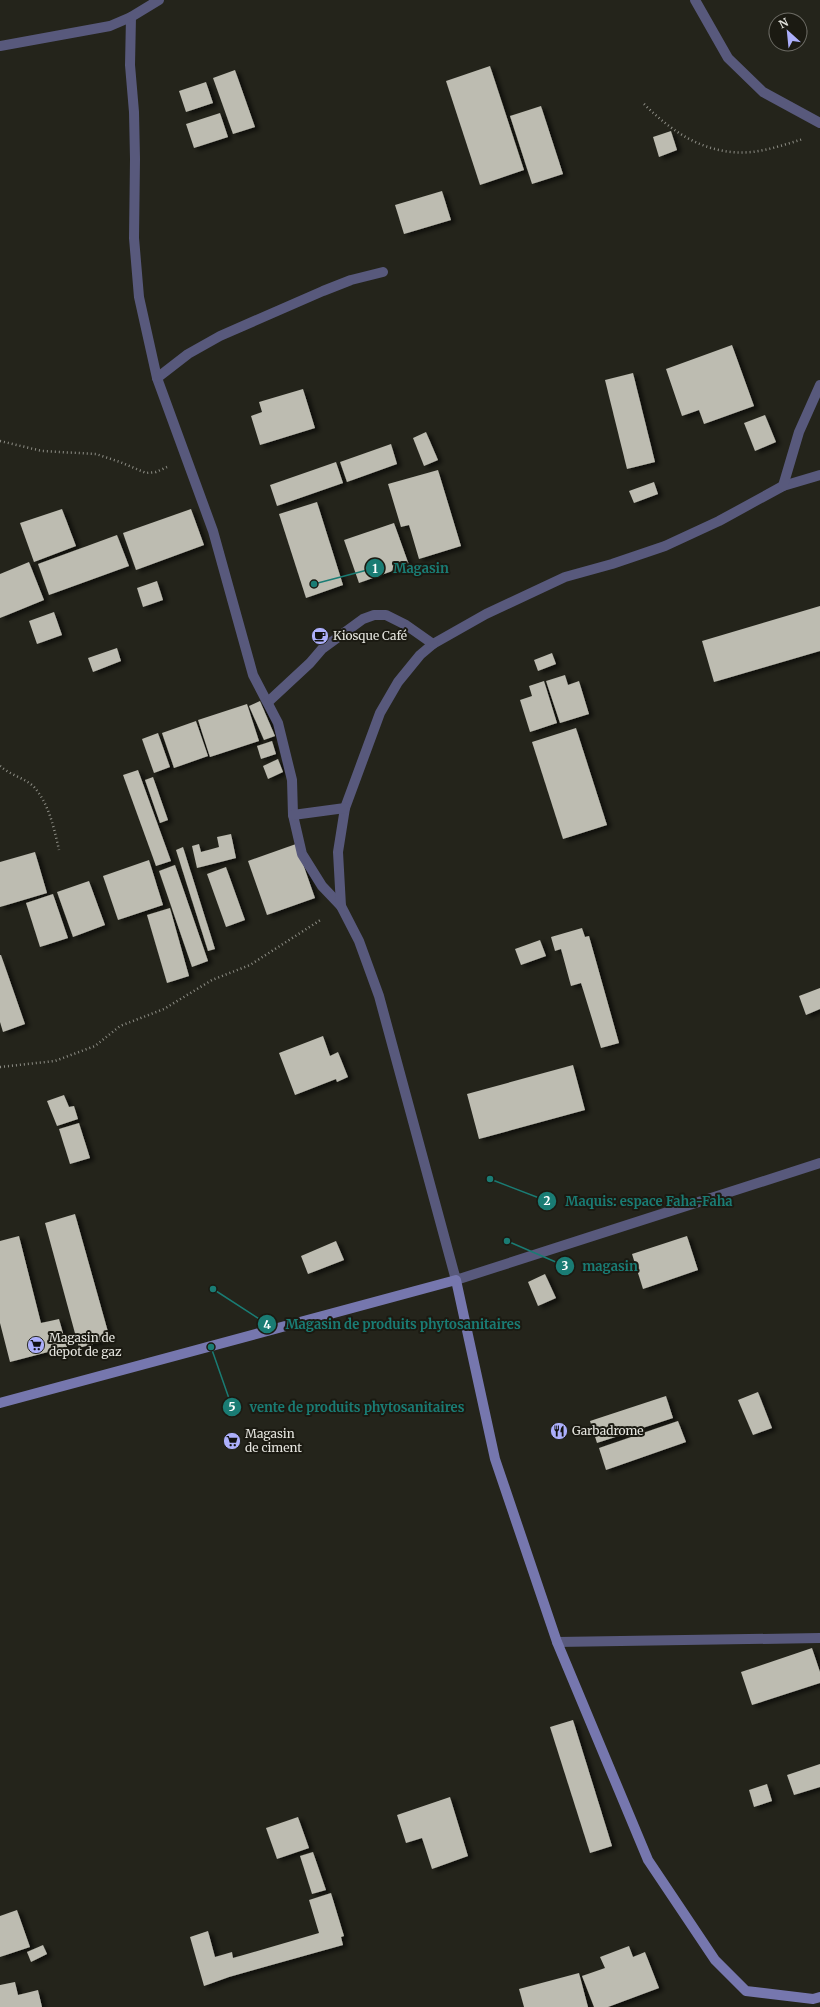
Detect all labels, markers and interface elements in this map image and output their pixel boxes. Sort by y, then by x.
north arrow [768,12,808,52]
text: N [776,15,791,31]
callout: Magasin [365,556,457,581]
text: Magasin [393,560,449,577]
text: 1 [372,561,378,576]
cafe icon: Kiosque Café [310,626,330,646]
place label: Kiosque Café [333,628,407,643]
callout: Maquis: espace Faha-Faha [537,1189,740,1214]
text: 2 [543,1193,551,1208]
text: Maquis: espace Faha-Faha [565,1193,733,1210]
callout: magasin [555,1253,646,1278]
text: 3 [562,1258,569,1273]
text: magasin [582,1258,638,1275]
callout: Magasin de produits phytosanitaires [257,1312,528,1337]
text: Magasin de produits phytosanitaires [285,1316,521,1333]
text: 4 [263,1317,271,1332]
place label: Magasin de depot de gaz [49,1330,122,1359]
supermarket icon: Magasin de depot de gaz [26,1335,46,1355]
callout: vente de produits phytosanitaires [222,1395,472,1420]
text: 5 [228,1399,236,1414]
text: vente de produits phytosanitaires [249,1399,465,1416]
restaurant icon: Garbadrome [549,1421,569,1441]
place label: Garbadrome [572,1423,644,1438]
place label: Magasin de ciment [245,1426,302,1455]
supermarket icon: Magasin de ciment [222,1431,242,1451]

